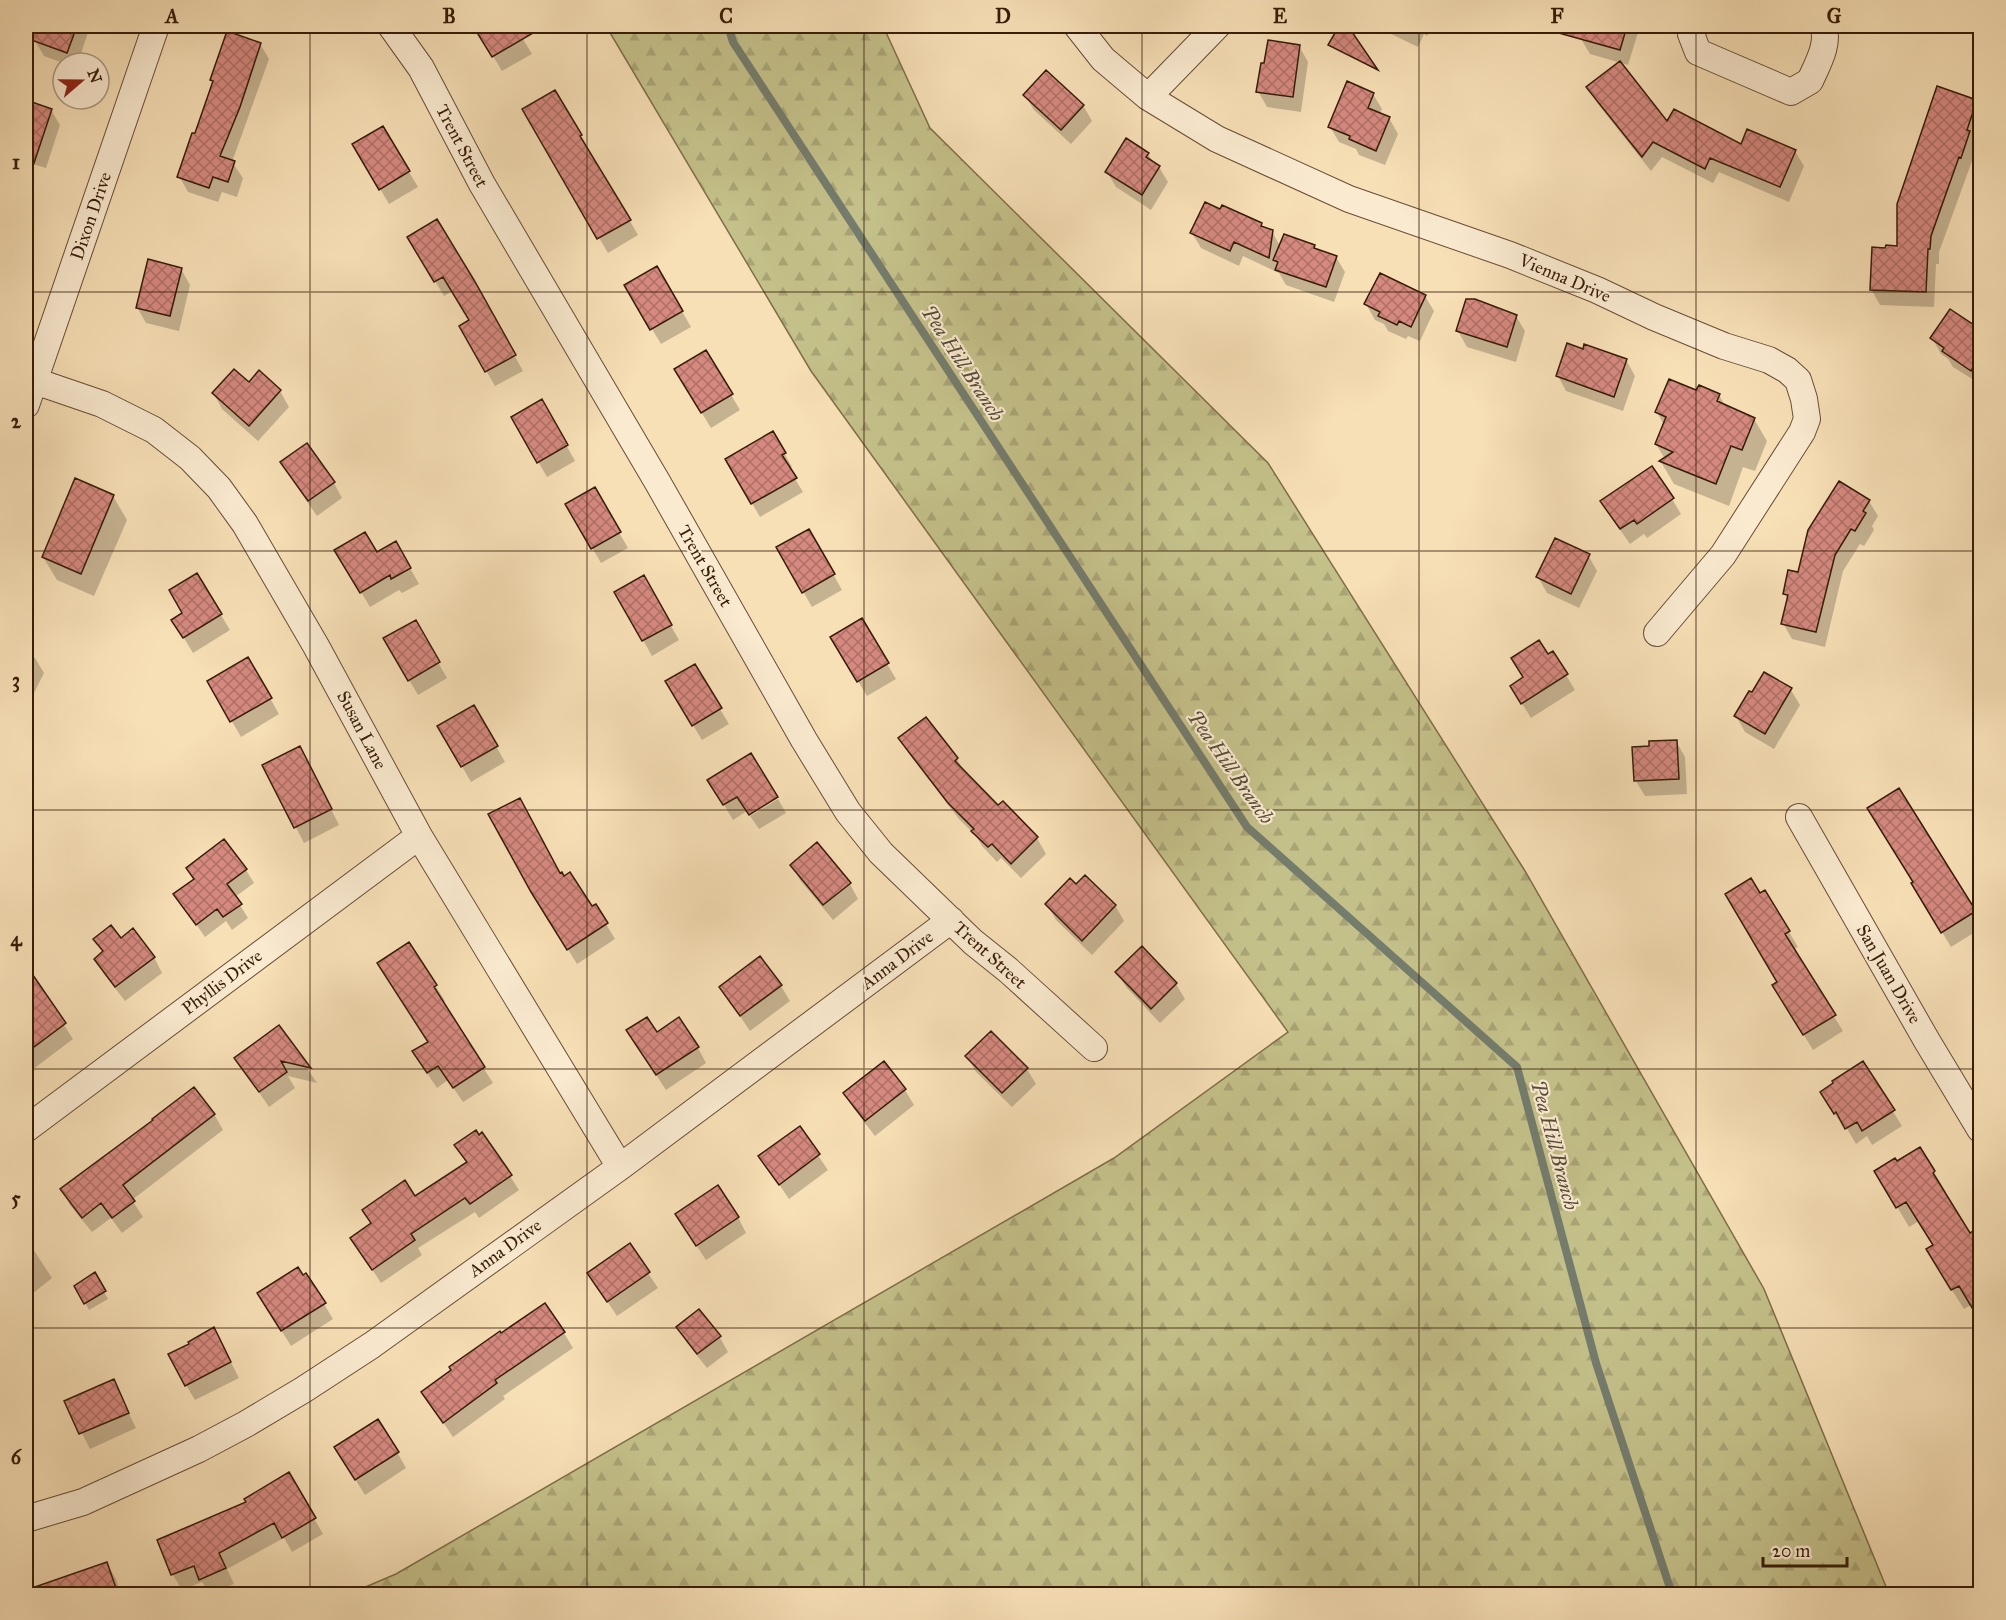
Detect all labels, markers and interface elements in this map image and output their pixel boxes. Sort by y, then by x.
text: A [163,4,179,28]
text: B [442,4,456,28]
text: C [719,4,733,28]
text: D [995,4,1011,28]
text: E [1273,4,1288,28]
text: F [1550,4,1564,28]
text: G [1827,4,1842,28]
north arrow [51,51,111,111]
text: N [83,66,106,86]
street label: Trent Street [431,101,493,192]
text: 1 [12,150,20,174]
street label: Dixon Drive [66,169,116,263]
street label: Vienna Drive [1515,248,1614,307]
water label: Pea Hill Branch [917,301,1009,426]
text: 2 [11,409,22,433]
street label: Trent Street [673,521,738,611]
text: 3 [12,668,20,693]
street label: Susan Lane [332,687,392,773]
water label: Pea Hill Branch [1183,706,1279,829]
street label: Trent Street [949,916,1032,994]
street label: San Juan Drive [1851,920,1926,1028]
street label: Anna Drive [856,926,937,995]
text: 4 [10,927,22,952]
street label: Phyllis Drive [177,945,267,1019]
water label: Pea Hill Branch [1526,1078,1584,1213]
text: 5 [11,1186,21,1210]
street label: Anna Drive [463,1214,546,1282]
text: 6 [11,1445,23,1469]
scale bar [1763,1530,1847,1568]
text: 20 m [1772,1540,1810,1562]

